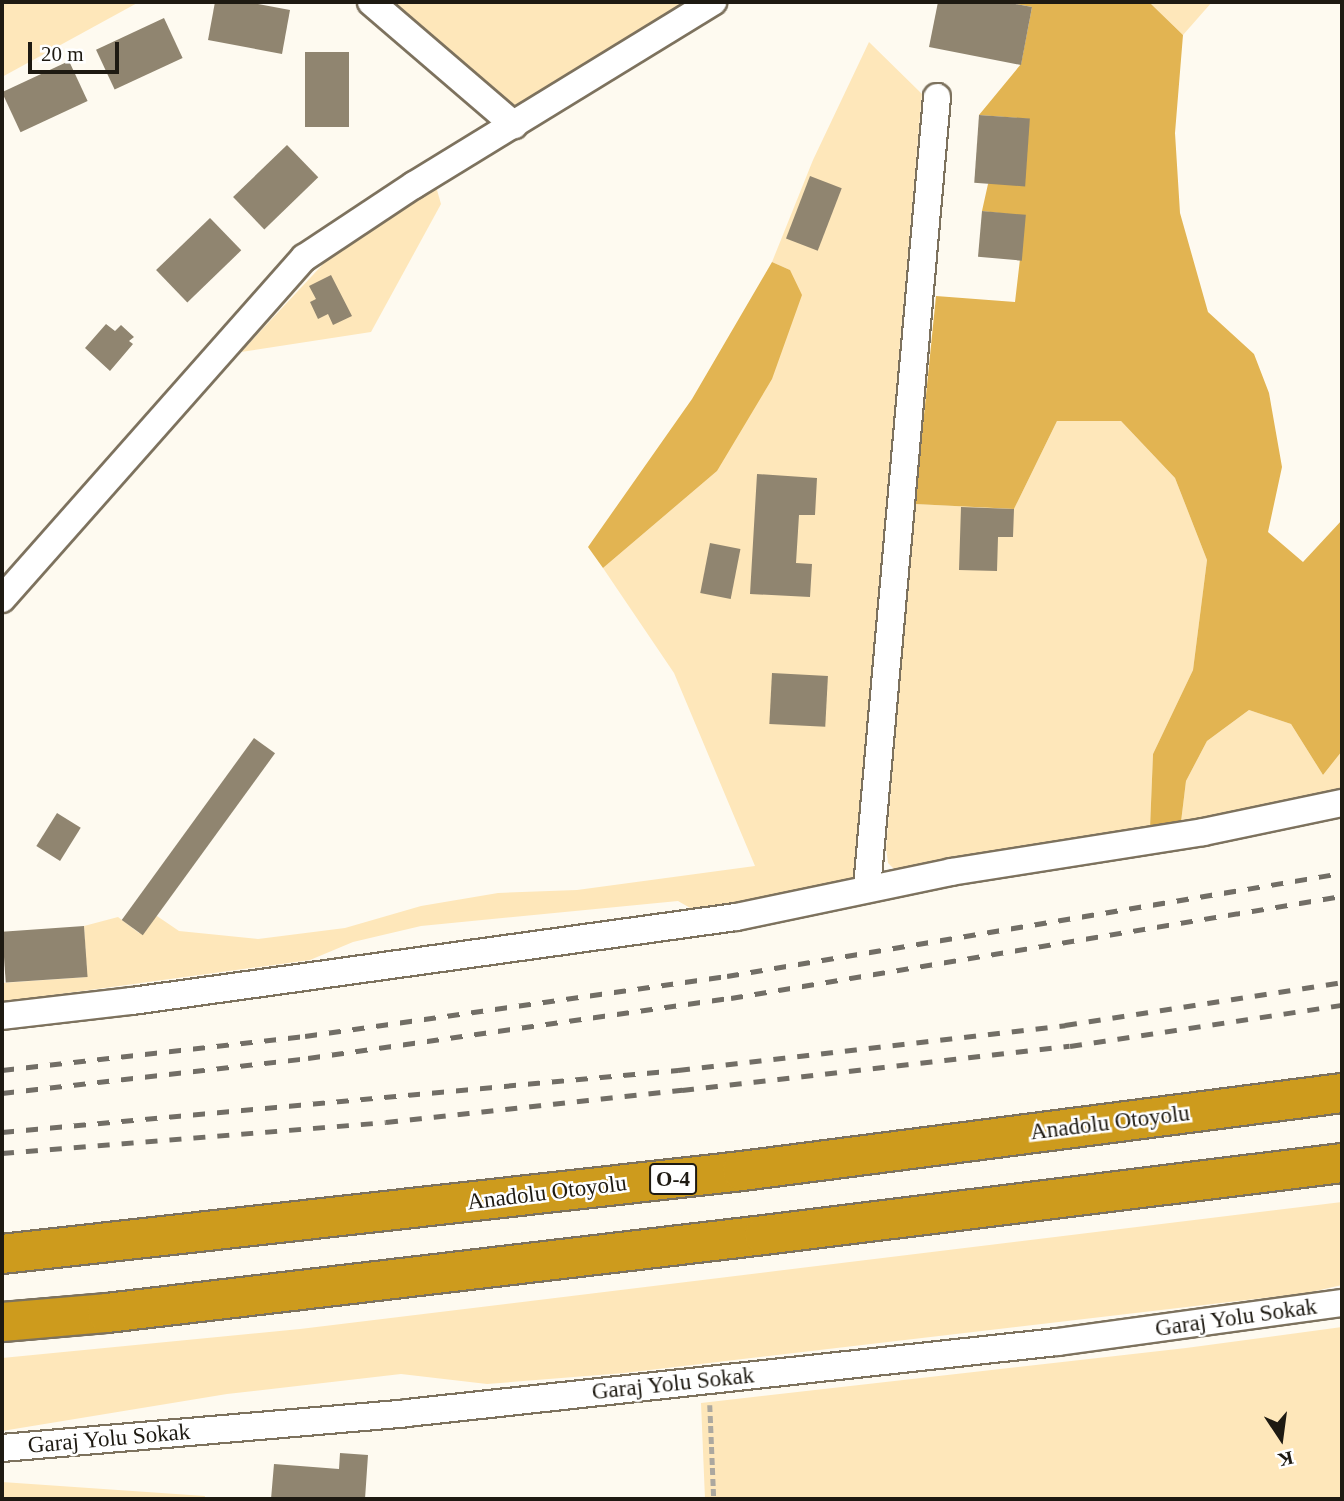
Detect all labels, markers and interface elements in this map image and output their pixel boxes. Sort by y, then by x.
scale bar [32,28,122,72]
text: 20 m [41,42,84,66]
street label: Anadolu Otoyolu [1029,1100,1191,1146]
road number: O-4 [648,1162,698,1196]
street label: Anadolu Otoyolu [466,1170,628,1216]
street label: Garaj Yolu Sokak [1153,1293,1319,1343]
street label: Garaj Yolu Sokak [590,1362,756,1406]
north arrow [1246,1403,1316,1473]
street label: Garaj Yolu Sokak [26,1418,192,1460]
text: K [1276,1447,1295,1471]

